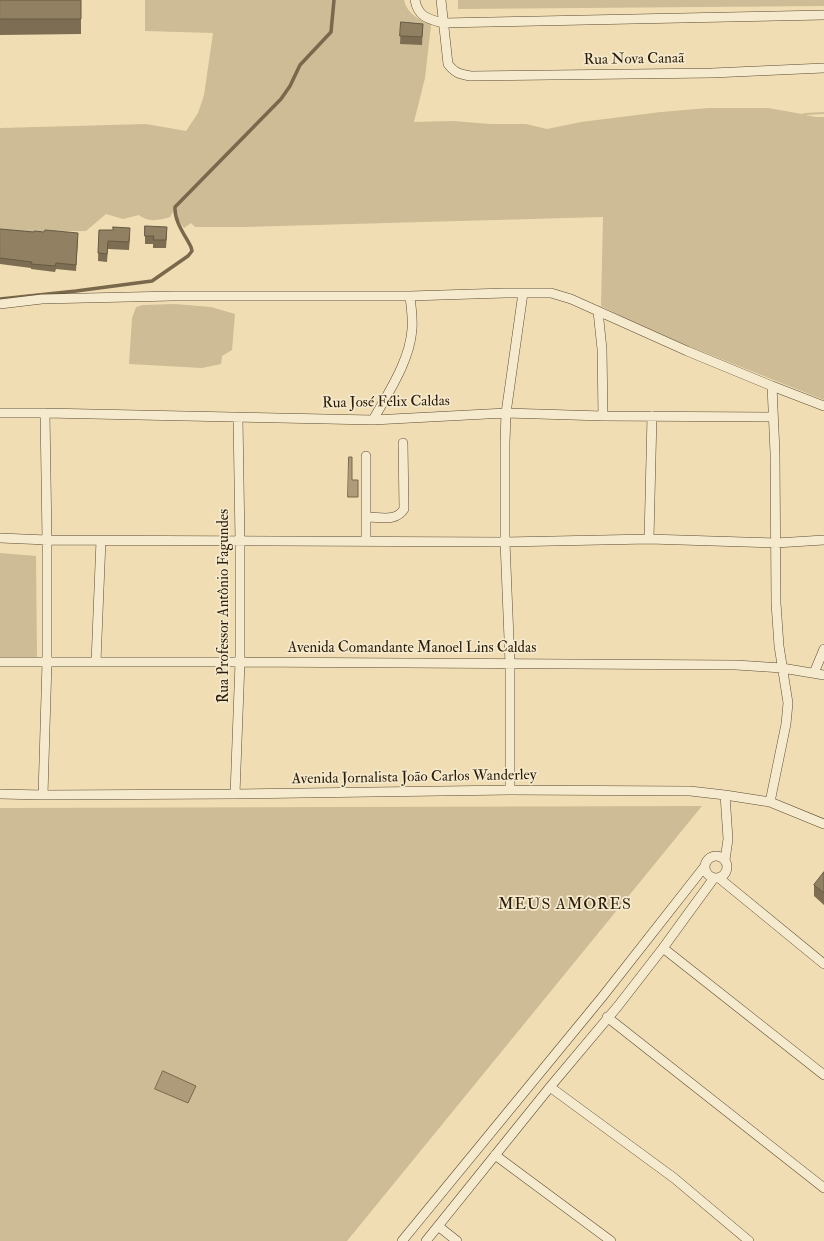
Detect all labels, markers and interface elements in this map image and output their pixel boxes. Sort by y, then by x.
street label: Rua Nova Canaã [583,50,685,70]
street label: Rua José Félix Caldas [322,393,450,413]
street label: Rua Professor Antônio Fagundes [216,509,234,703]
street label: Avenida Comandante Manoel Lins Caldas [288,640,536,658]
street label: Avenida Jornalista João Carlos Wanderley [291,767,537,789]
district label: MEUS AMORES [498,896,632,916]

